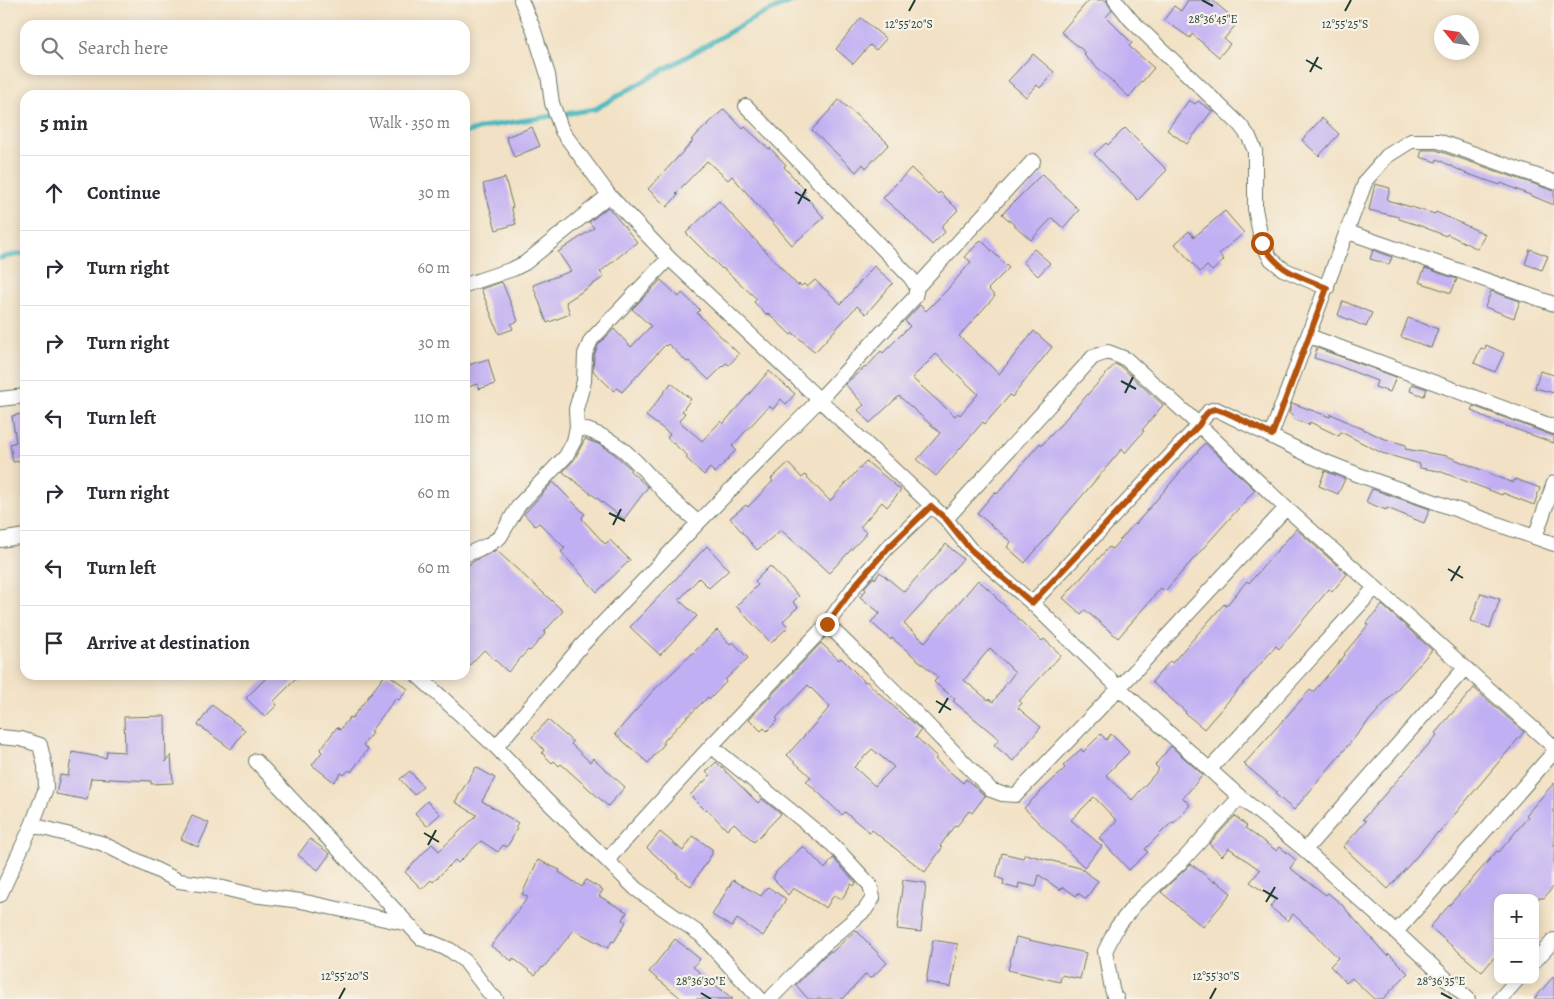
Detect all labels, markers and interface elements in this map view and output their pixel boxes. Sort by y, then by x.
text: 28°36'45"E [1188,11,1238,27]
north arrow [1434,15,1479,60]
text: 12°55'20"S [885,16,933,32]
text: 12°55'25"S [1322,16,1368,32]
search box [20,20,470,75]
icon: search [38,34,66,62]
text: Search here [78,35,168,61]
text: 5 min [40,109,88,137]
text: Walk · 350 m [369,112,450,134]
icon: ahead [40,179,68,207]
text: Continue [87,180,161,206]
text: 30 m [418,182,450,204]
route start [1251,232,1274,255]
icon: right [40,254,68,282]
text: Turn right [87,255,169,281]
text: 60 m [418,257,450,279]
icon: right [40,329,68,357]
text: Turn right [87,330,169,356]
text: 30 m [418,332,450,354]
icon: left [40,404,68,432]
text: Turn left [87,405,156,431]
text: 110 m [414,407,450,429]
icon: right [40,479,68,507]
text: Turn right [87,480,169,506]
text: 60 m [418,482,450,504]
icon: left [40,554,68,582]
text: Turn left [87,555,156,581]
text: 60 m [418,557,450,579]
route end [816,613,839,636]
icon: arrive [40,629,68,657]
text: Arrive at destination [87,630,250,656]
map controls [1494,894,1539,984]
button: + [1494,894,1539,939]
button: − [1494,939,1539,984]
text: 12°55'20"S [321,968,369,984]
text: 12°55'30"S [1192,968,1240,984]
text: 28°36'30"E [676,973,726,989]
text: 28°36'35"E [1417,973,1465,989]

